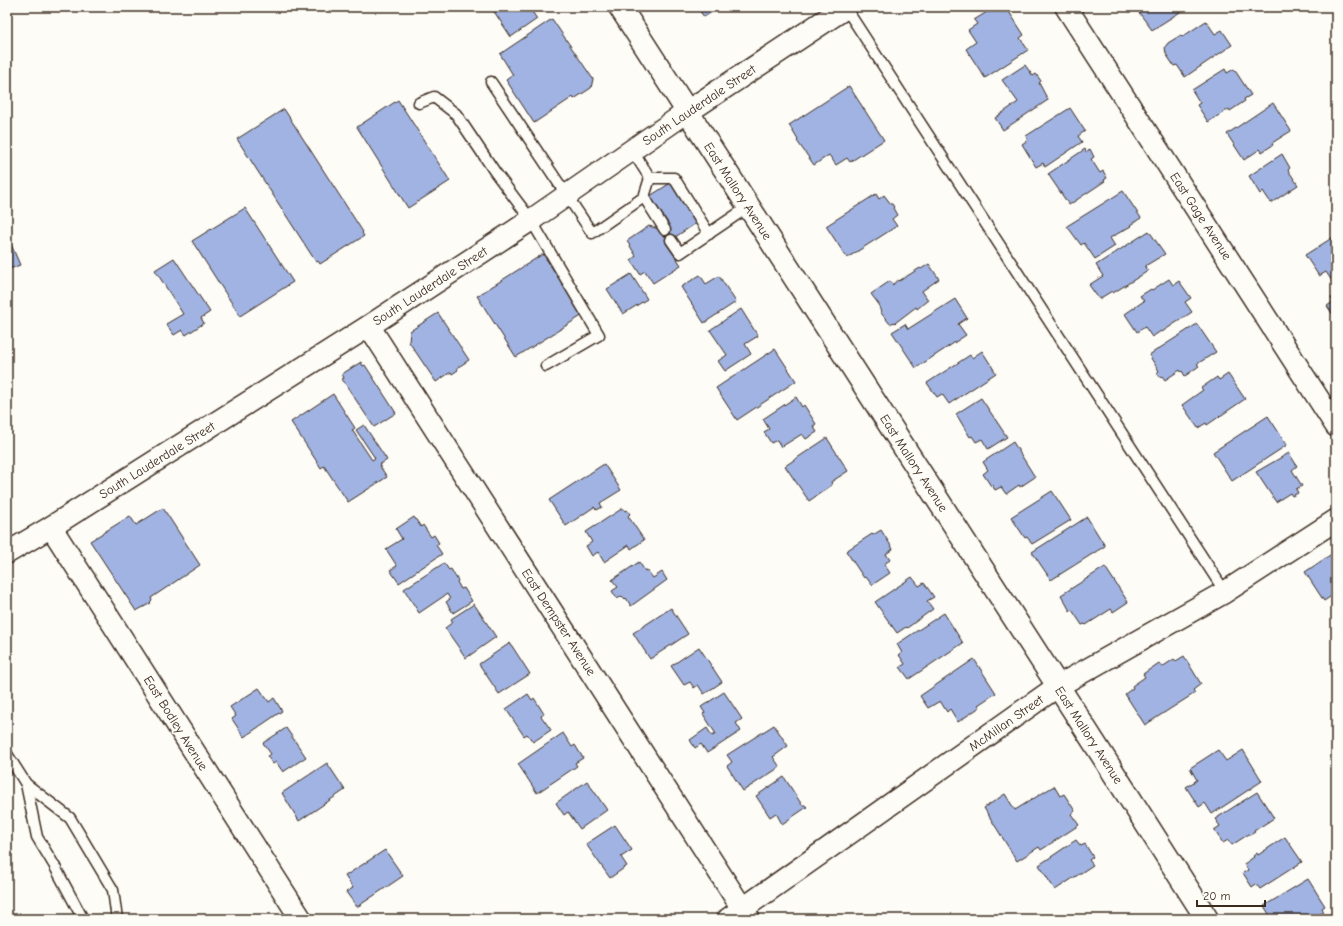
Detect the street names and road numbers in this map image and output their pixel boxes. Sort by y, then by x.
street label: South Lauderdale Street [640,61,760,149]
street label: East Mallory Avenue [701,139,775,243]
street label: East Gage Avenue [1167,169,1235,263]
street label: South Lauderdale Street [370,243,491,329]
street label: East Mallory Avenue [877,411,951,515]
street label: South Lauderdale Street [96,418,219,502]
street label: East Dempster Avenue [519,566,599,679]
street label: East Bodley Avenue [141,673,211,774]
street label: East Mallory Avenue [1052,683,1126,787]
street label: McMillan Street [966,691,1047,754]

